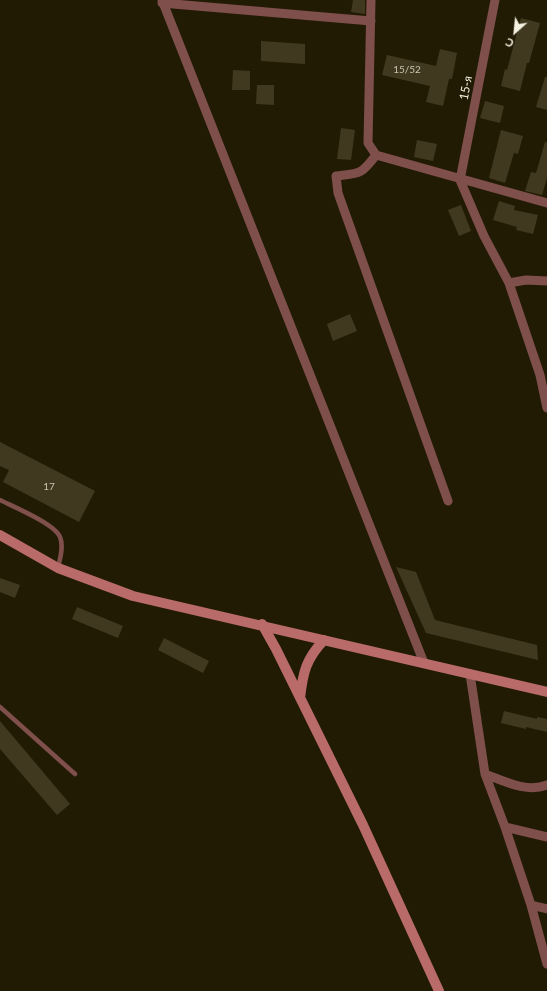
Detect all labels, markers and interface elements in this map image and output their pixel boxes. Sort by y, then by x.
north arrow [495,12,535,52]
text: С [503,36,516,51]
house number: 15/52 [393,64,421,76]
street label: 15-я [457,75,475,101]
house number: 17 [43,481,55,493]

